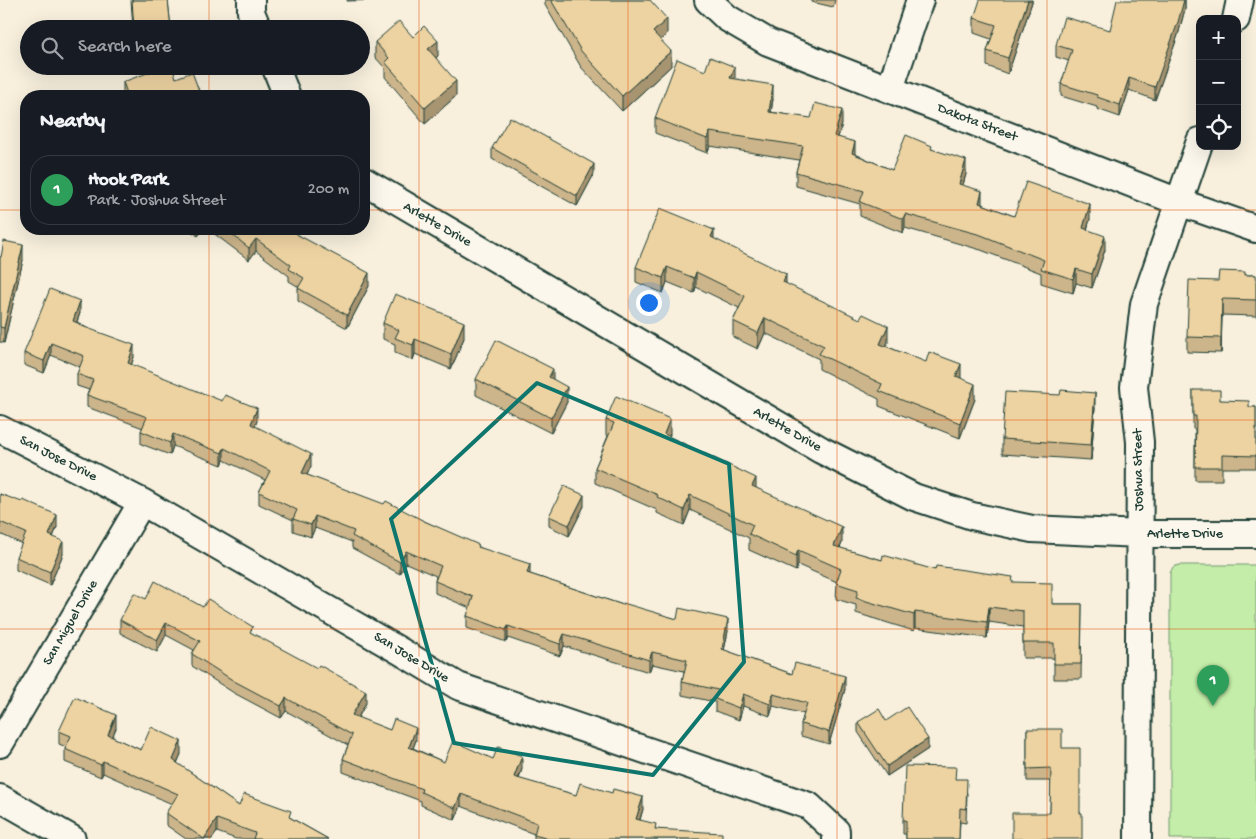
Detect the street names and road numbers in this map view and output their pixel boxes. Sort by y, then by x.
street label: Dakota Street [934,100,1021,147]
street label: Arlette Drive [400,199,475,252]
street label: Arlette Drive [750,404,825,457]
street label: Joshua Street [1130,427,1148,511]
street label: San Jose Drive [16,432,100,486]
street label: Arlette Drive [1147,526,1224,543]
street label: San Miguel Drive [40,577,103,669]
street label: San Jose Drive [370,629,453,688]

